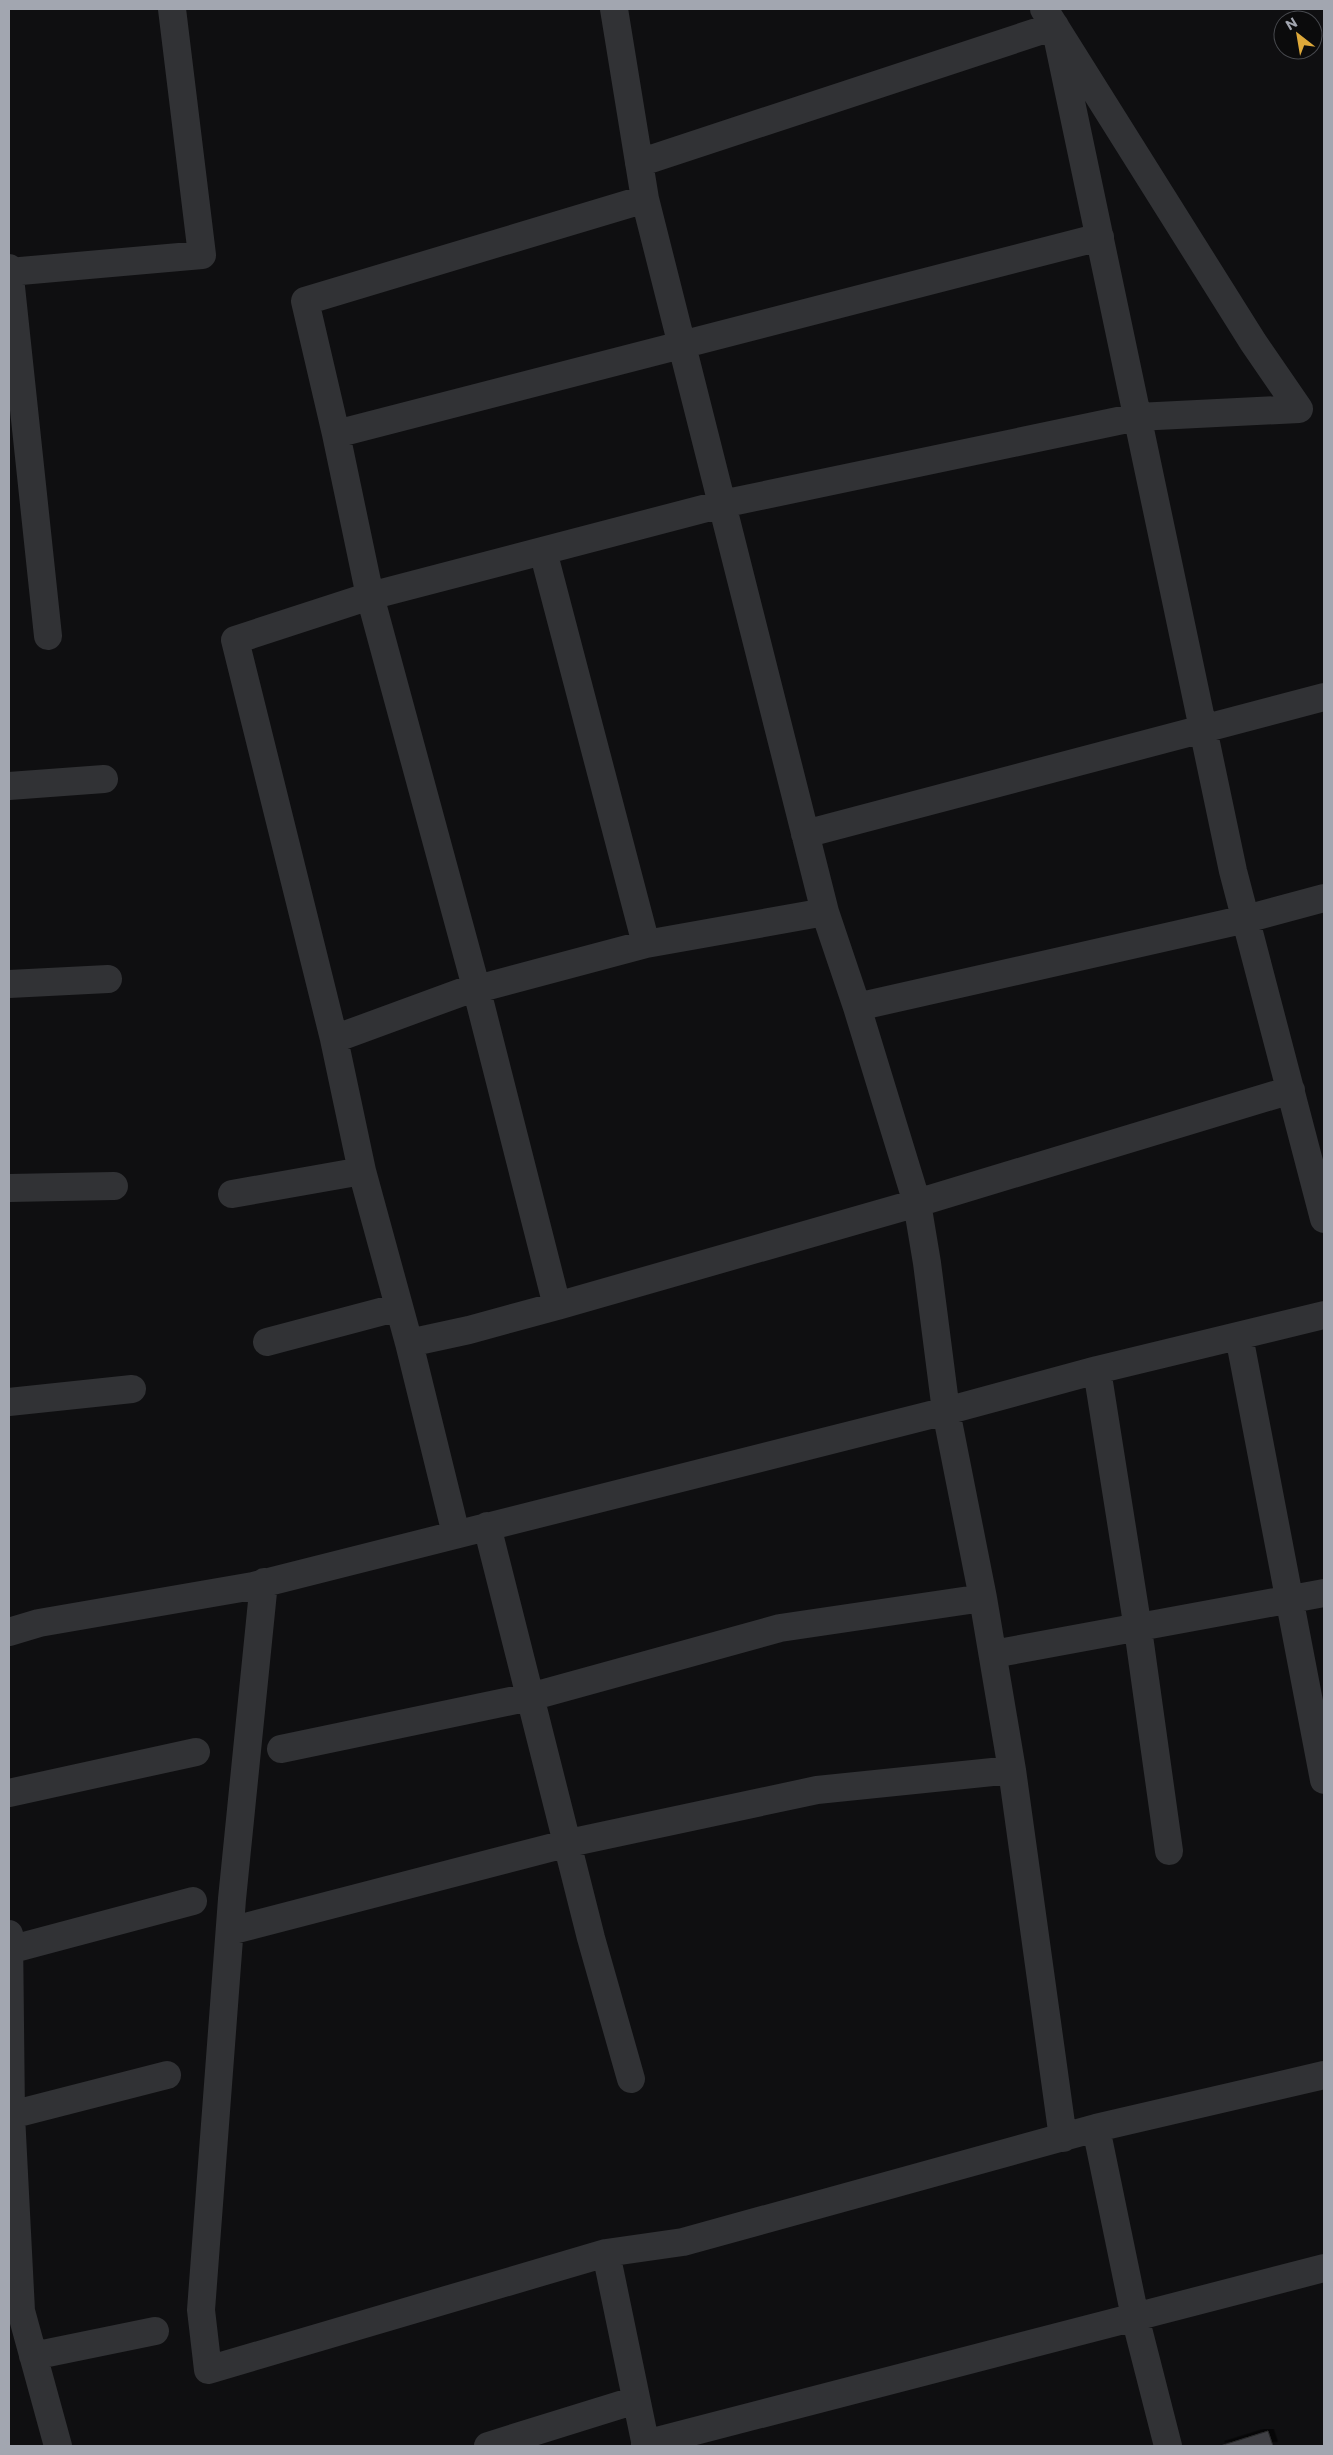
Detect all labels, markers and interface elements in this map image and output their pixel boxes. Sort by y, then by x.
north arrow [1273,10,1323,60]
text: N [1282,13,1300,33]

